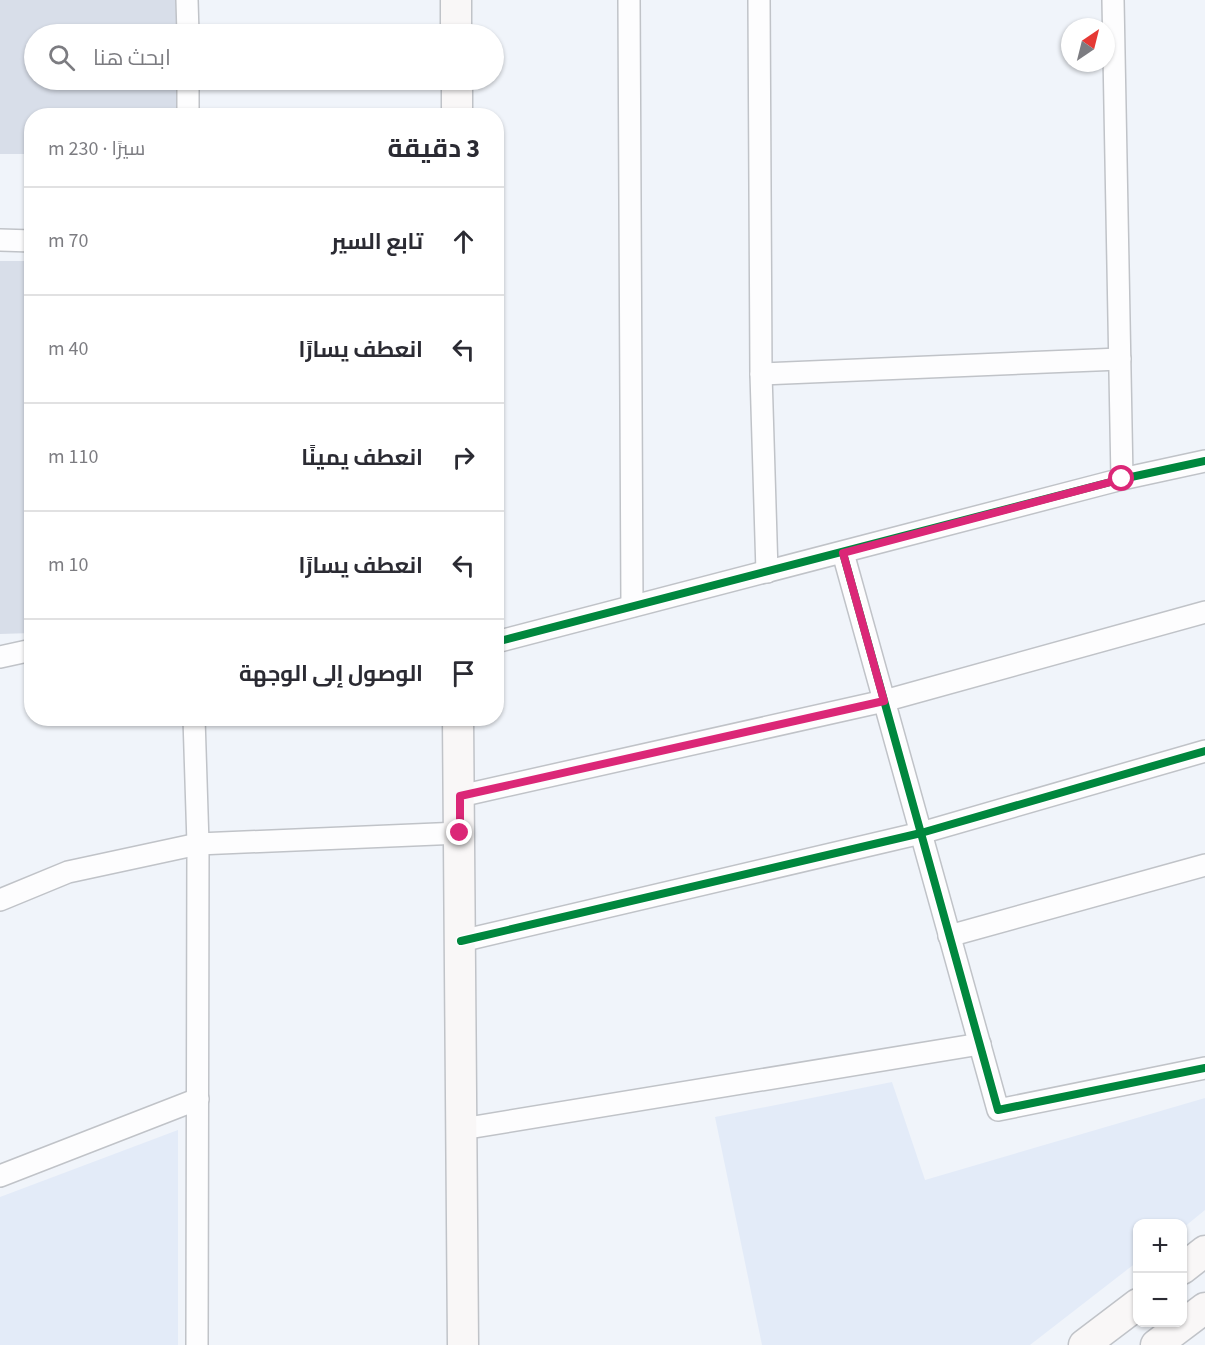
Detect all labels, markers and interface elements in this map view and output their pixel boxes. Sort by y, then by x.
north arrow [1061,18,1115,72]
search box [24,24,504,90]
icon: search [45,41,78,74]
text: ابحث هنا [93,42,171,74]
text: 3 دقيقة [388,130,480,167]
text: سيرًا · 230 m [48,135,145,163]
icon: ahead [447,225,480,258]
text: تابع السير [331,226,423,258]
text: 70 m [48,227,88,255]
icon: left [447,333,480,366]
text: انعطف يسارًا [299,334,423,366]
text: 40 m [48,335,88,363]
icon: right [447,441,480,474]
text: انعطف يمينًا [301,442,423,474]
text: 110 m [48,443,98,471]
route start [1108,465,1134,491]
icon: left [447,549,480,582]
text: انعطف يسارًا [299,550,423,582]
text: 10 m [48,551,88,579]
icon: arrive [447,657,480,690]
text: الوصول إلى الوجهة [239,658,423,690]
route end [446,819,472,845]
map controls [1133,1219,1187,1327]
button: + [1133,1219,1187,1273]
button: − [1133,1273,1187,1327]

